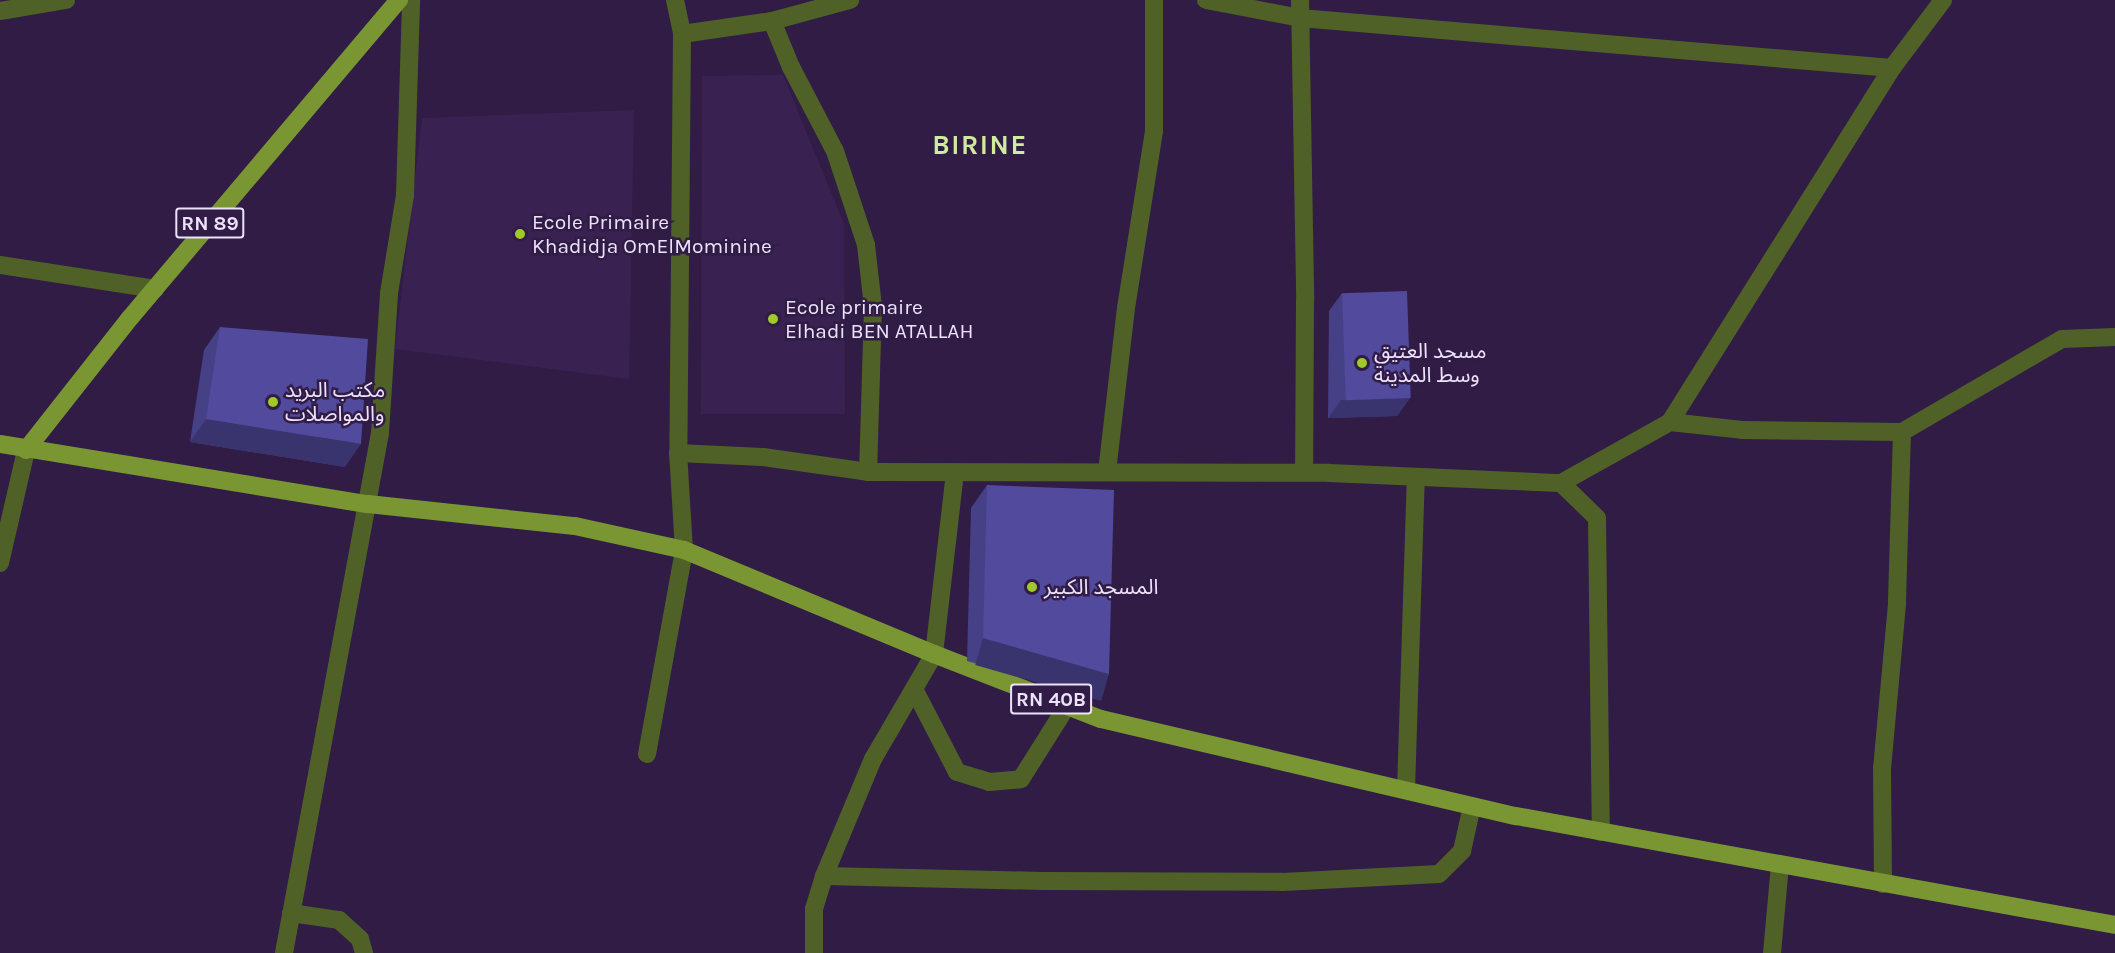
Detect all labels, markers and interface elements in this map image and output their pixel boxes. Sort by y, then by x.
district label: BIRINE [932,130,1028,162]
road number: RN 89 [174,206,246,240]
place label: Ecole Primaire Khadidja OmElMominine [532,209,772,259]
marker: Ecole Primaire Khadidja OmElMominine [513,227,527,241]
place label: Ecole primaire Elhadi BEN ATALLAH [785,294,973,344]
marker: Ecole primaire Elhadi BEN ATALLAH [766,312,780,326]
place label: مسجد العتيق وسط المدينة [1374,338,1486,388]
marker: مسجد العتيق وسط المدينة [1355,356,1369,370]
place label: مكتب البريد والمواصلات [285,377,385,427]
marker: مكتب البريد والمواصلات [266,395,280,409]
place label: المسجد الكبير [1044,574,1158,600]
marker: المسجد الكبير [1025,580,1039,594]
road number: RN 40B [1009,682,1093,716]

